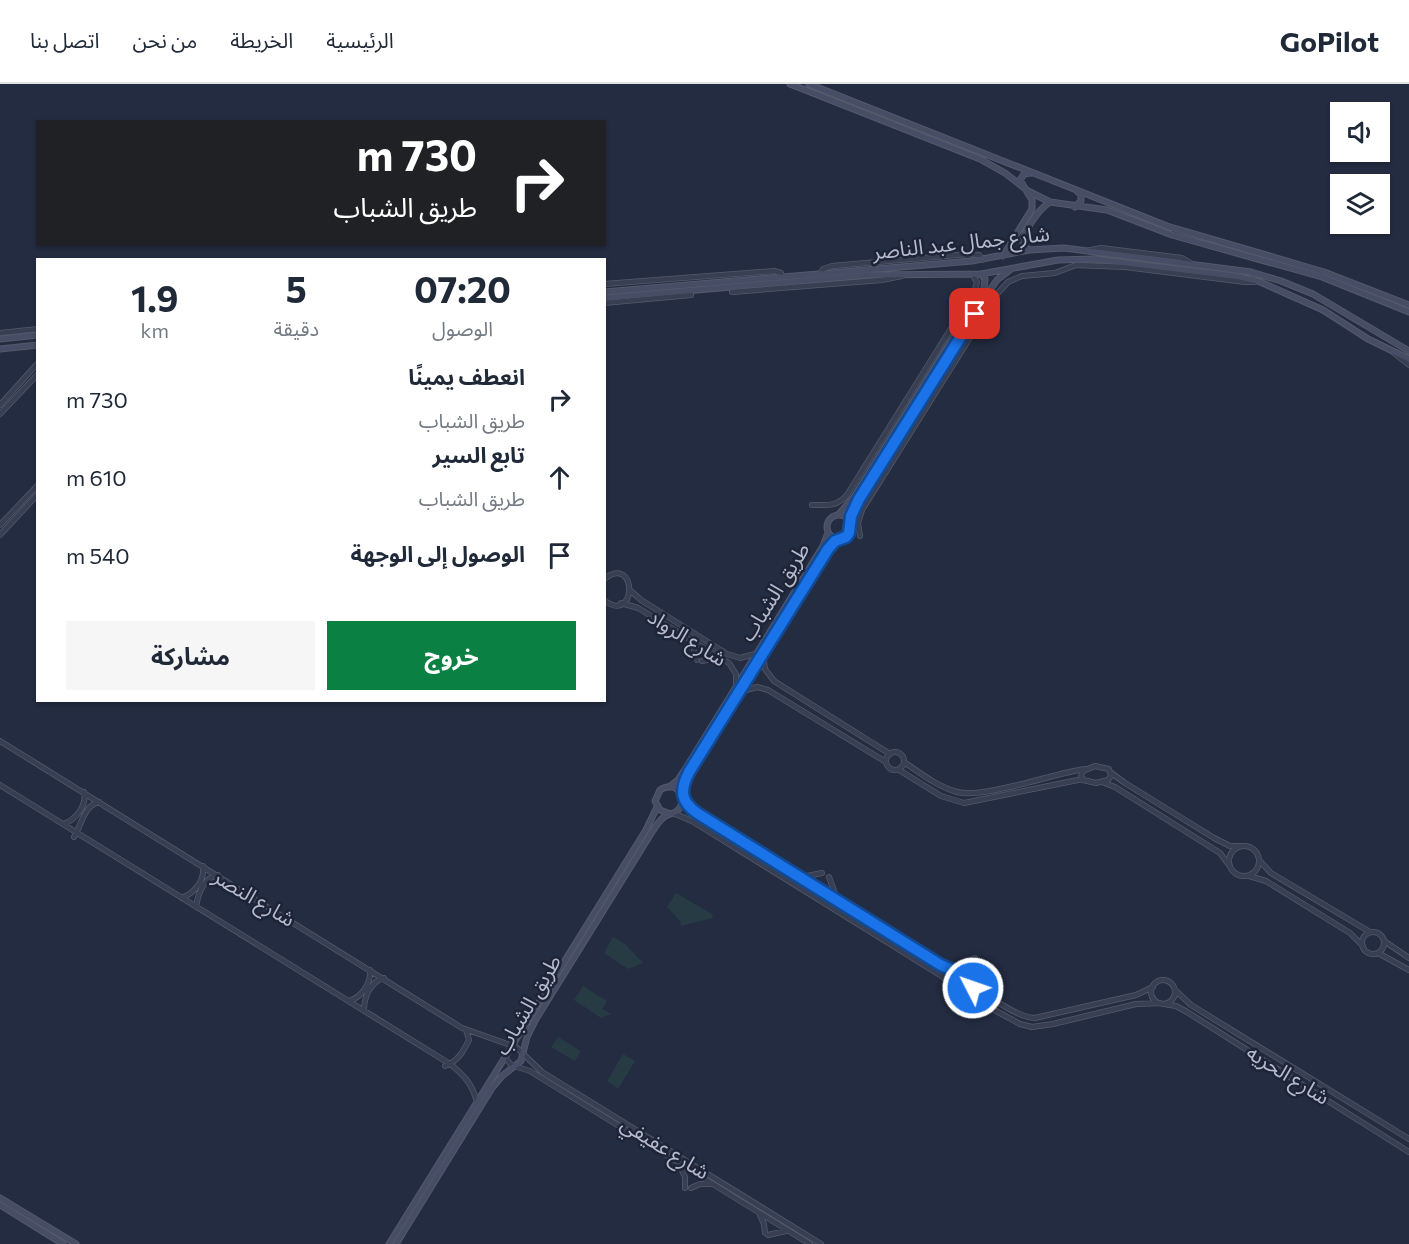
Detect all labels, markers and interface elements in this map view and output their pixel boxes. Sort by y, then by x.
text: GoPilot [1280,24,1379,58]
text: اتصل بنا [30,27,100,52]
text: من نحن [133,27,197,52]
text: الخريطة [230,27,293,52]
text: الرئيسية [326,27,394,52]
map controls [1330,102,1390,234]
button: sound [1330,102,1390,162]
text: 730 m [357,128,477,180]
icon: right [498,144,576,222]
button: layers [1330,174,1390,234]
text: طريق الشباب [333,190,477,223]
street label: شارع جمال عبد الناصر [870,220,1051,267]
text: 5 [286,266,307,310]
text: 07:20 [414,266,511,310]
text: 1.9 [131,275,179,319]
pin [949,288,1000,339]
icon: arrive [958,297,991,330]
text: دقيقة [273,316,319,340]
text: الوصول [432,316,493,340]
text: km [141,318,169,342]
text: انعطف يمينًا [408,363,525,390]
icon: right [543,383,576,416]
text: 730 m [66,386,128,413]
text: طريق الشباب [419,408,525,432]
text: تابع السير [433,441,525,468]
icon: ahead [543,461,576,494]
text: 610 m [66,464,127,491]
text: طريق الشباب [419,486,525,510]
street label: طريق الشباب [734,537,816,646]
icon: arrive [543,539,576,572]
text: الوصول إلى الوجهة [350,540,525,567]
text: 540 m [66,542,130,569]
street label: شارع الرواد [642,603,732,674]
button: مشاركة [66,621,315,690]
button: خروج [327,621,576,690]
street label: شارع النصر [206,862,300,934]
street label: طريق الشباب [488,950,567,1060]
position arrow [941,956,1005,1020]
street label: شارع الحريه [1241,1038,1335,1112]
street label: شارع عفيفي [614,1110,715,1188]

